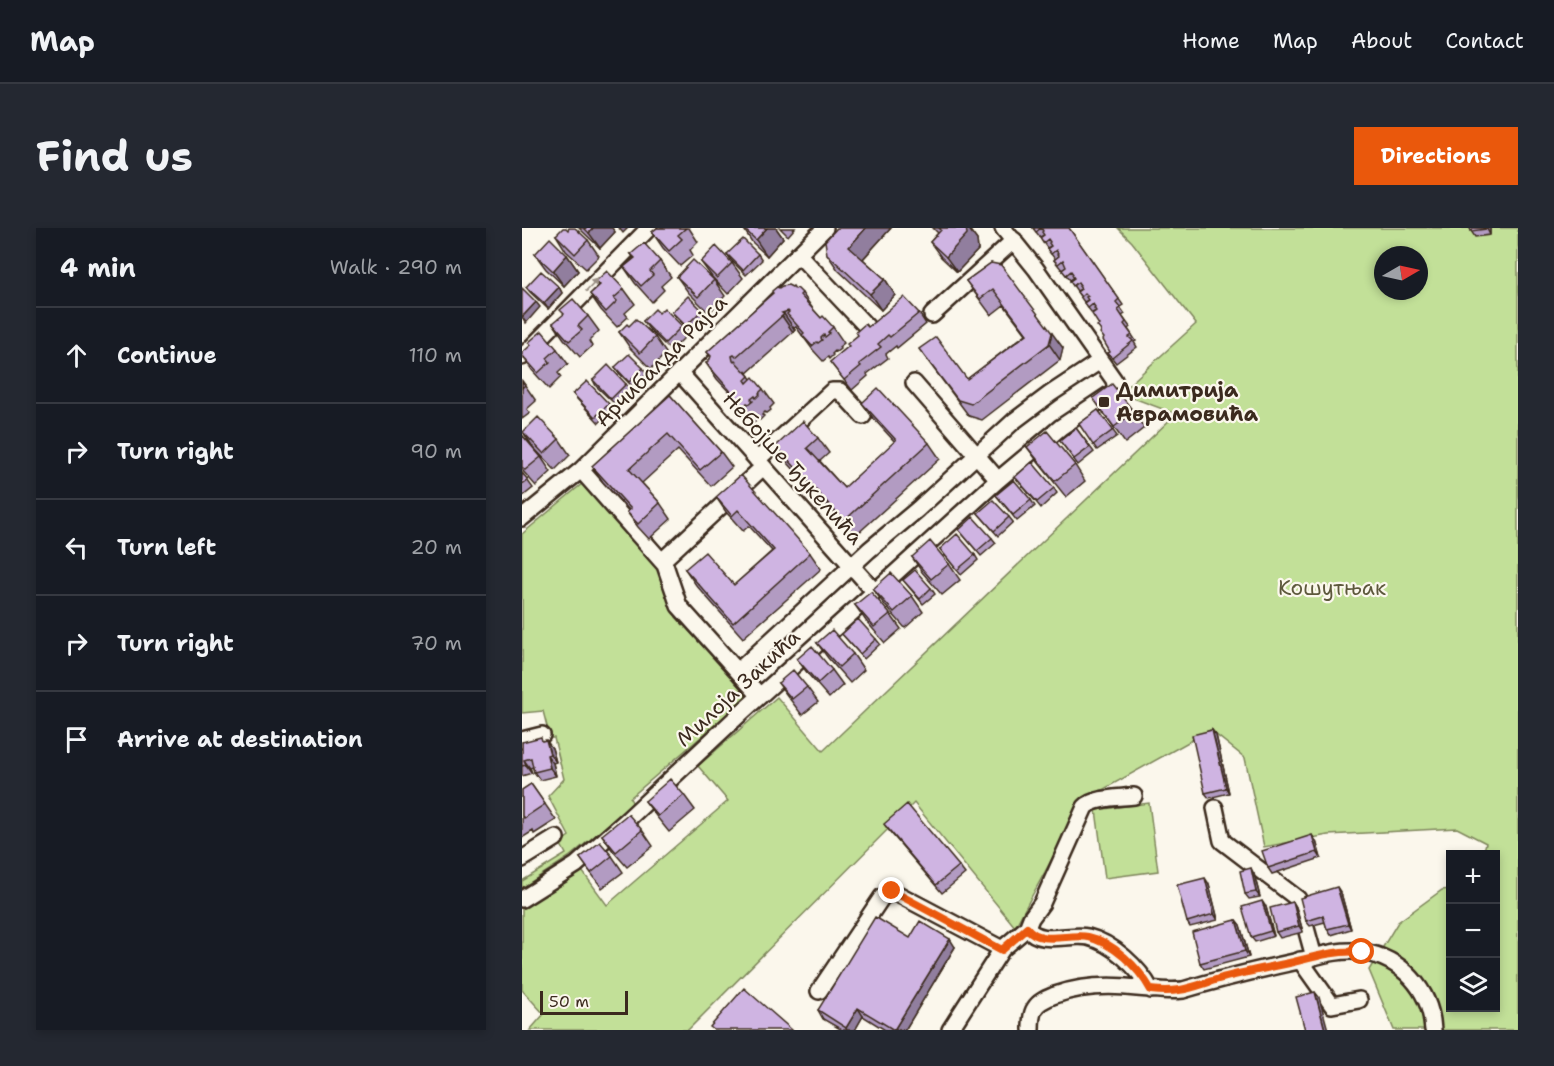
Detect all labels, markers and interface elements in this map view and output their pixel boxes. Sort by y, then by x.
text: Map [30,22,95,60]
text: Home [1182,27,1240,55]
text: Map [1273,27,1318,55]
text: About [1351,27,1412,55]
text: Contact [1445,27,1524,55]
button: Directions [1354,127,1518,185]
text: Find us [36,128,193,184]
north arrow [1374,246,1428,300]
text: 4 min [60,250,136,285]
text: Walk · 290 m [330,254,462,280]
one-way arrow [585,279,599,293]
street label: Арчибалда Рајса [589,289,733,433]
icon: ahead [60,339,93,372]
text: Continue [117,341,217,370]
text: 110 m [408,342,462,368]
place label: Димитрија Аврамовића [1116,376,1259,428]
street label: Небојше Ђукелића [717,385,869,551]
marker: Димитрија Аврамовића [1097,395,1111,409]
icon: right [60,435,93,468]
text: Turn right [117,437,234,466]
text: 90 m [410,438,462,464]
icon: left [60,531,93,564]
text: Turn left [117,533,216,562]
text: 20 m [411,534,462,560]
park label: Кошутњак [1278,574,1386,602]
street label: Милоја Закића [670,623,806,753]
icon: right [60,627,93,660]
text: Turn right [117,629,234,658]
text: 70 m [410,630,462,656]
icon: arrive [60,723,93,756]
text: Arrive at destination [117,725,363,754]
map controls [1446,850,1500,1012]
button: + [1446,850,1500,904]
route end [878,877,904,903]
button: − [1446,904,1500,958]
route start [1348,938,1374,964]
button: layers [1446,958,1500,1012]
scale bar [540,988,628,1016]
text: 50 m [549,991,589,1012]

